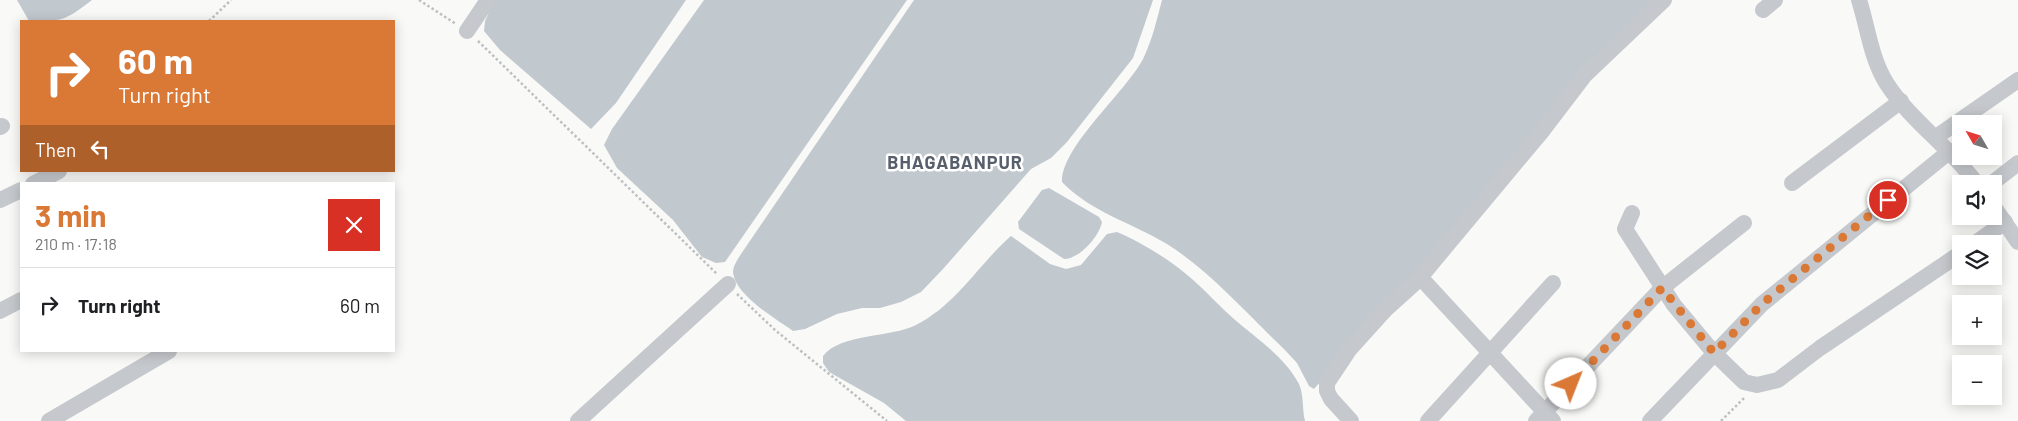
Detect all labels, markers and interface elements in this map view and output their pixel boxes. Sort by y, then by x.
text: 60 m [118,39,193,81]
icon: right [35,40,100,105]
text: Turn right [118,81,211,107]
north arrow [1952,115,2002,165]
map controls [1952,115,2002,405]
icon: left [86,135,114,163]
text: Then [35,138,76,161]
district label: BHAGABANPUR [887,151,1023,173]
button: sound [1952,175,2002,225]
pin [1867,179,1909,221]
icon: arrive [1874,186,1902,214]
text: 3 min [35,197,106,233]
button: close [328,199,380,251]
text: 210 m · 17:18 [35,234,117,253]
button: layers [1952,235,2002,285]
icon: right [35,291,63,319]
text: Turn right [78,294,160,317]
text: 60 m [340,294,380,317]
button: + [1952,295,2002,345]
button: − [1952,355,2002,405]
position arrow [1544,357,1596,409]

